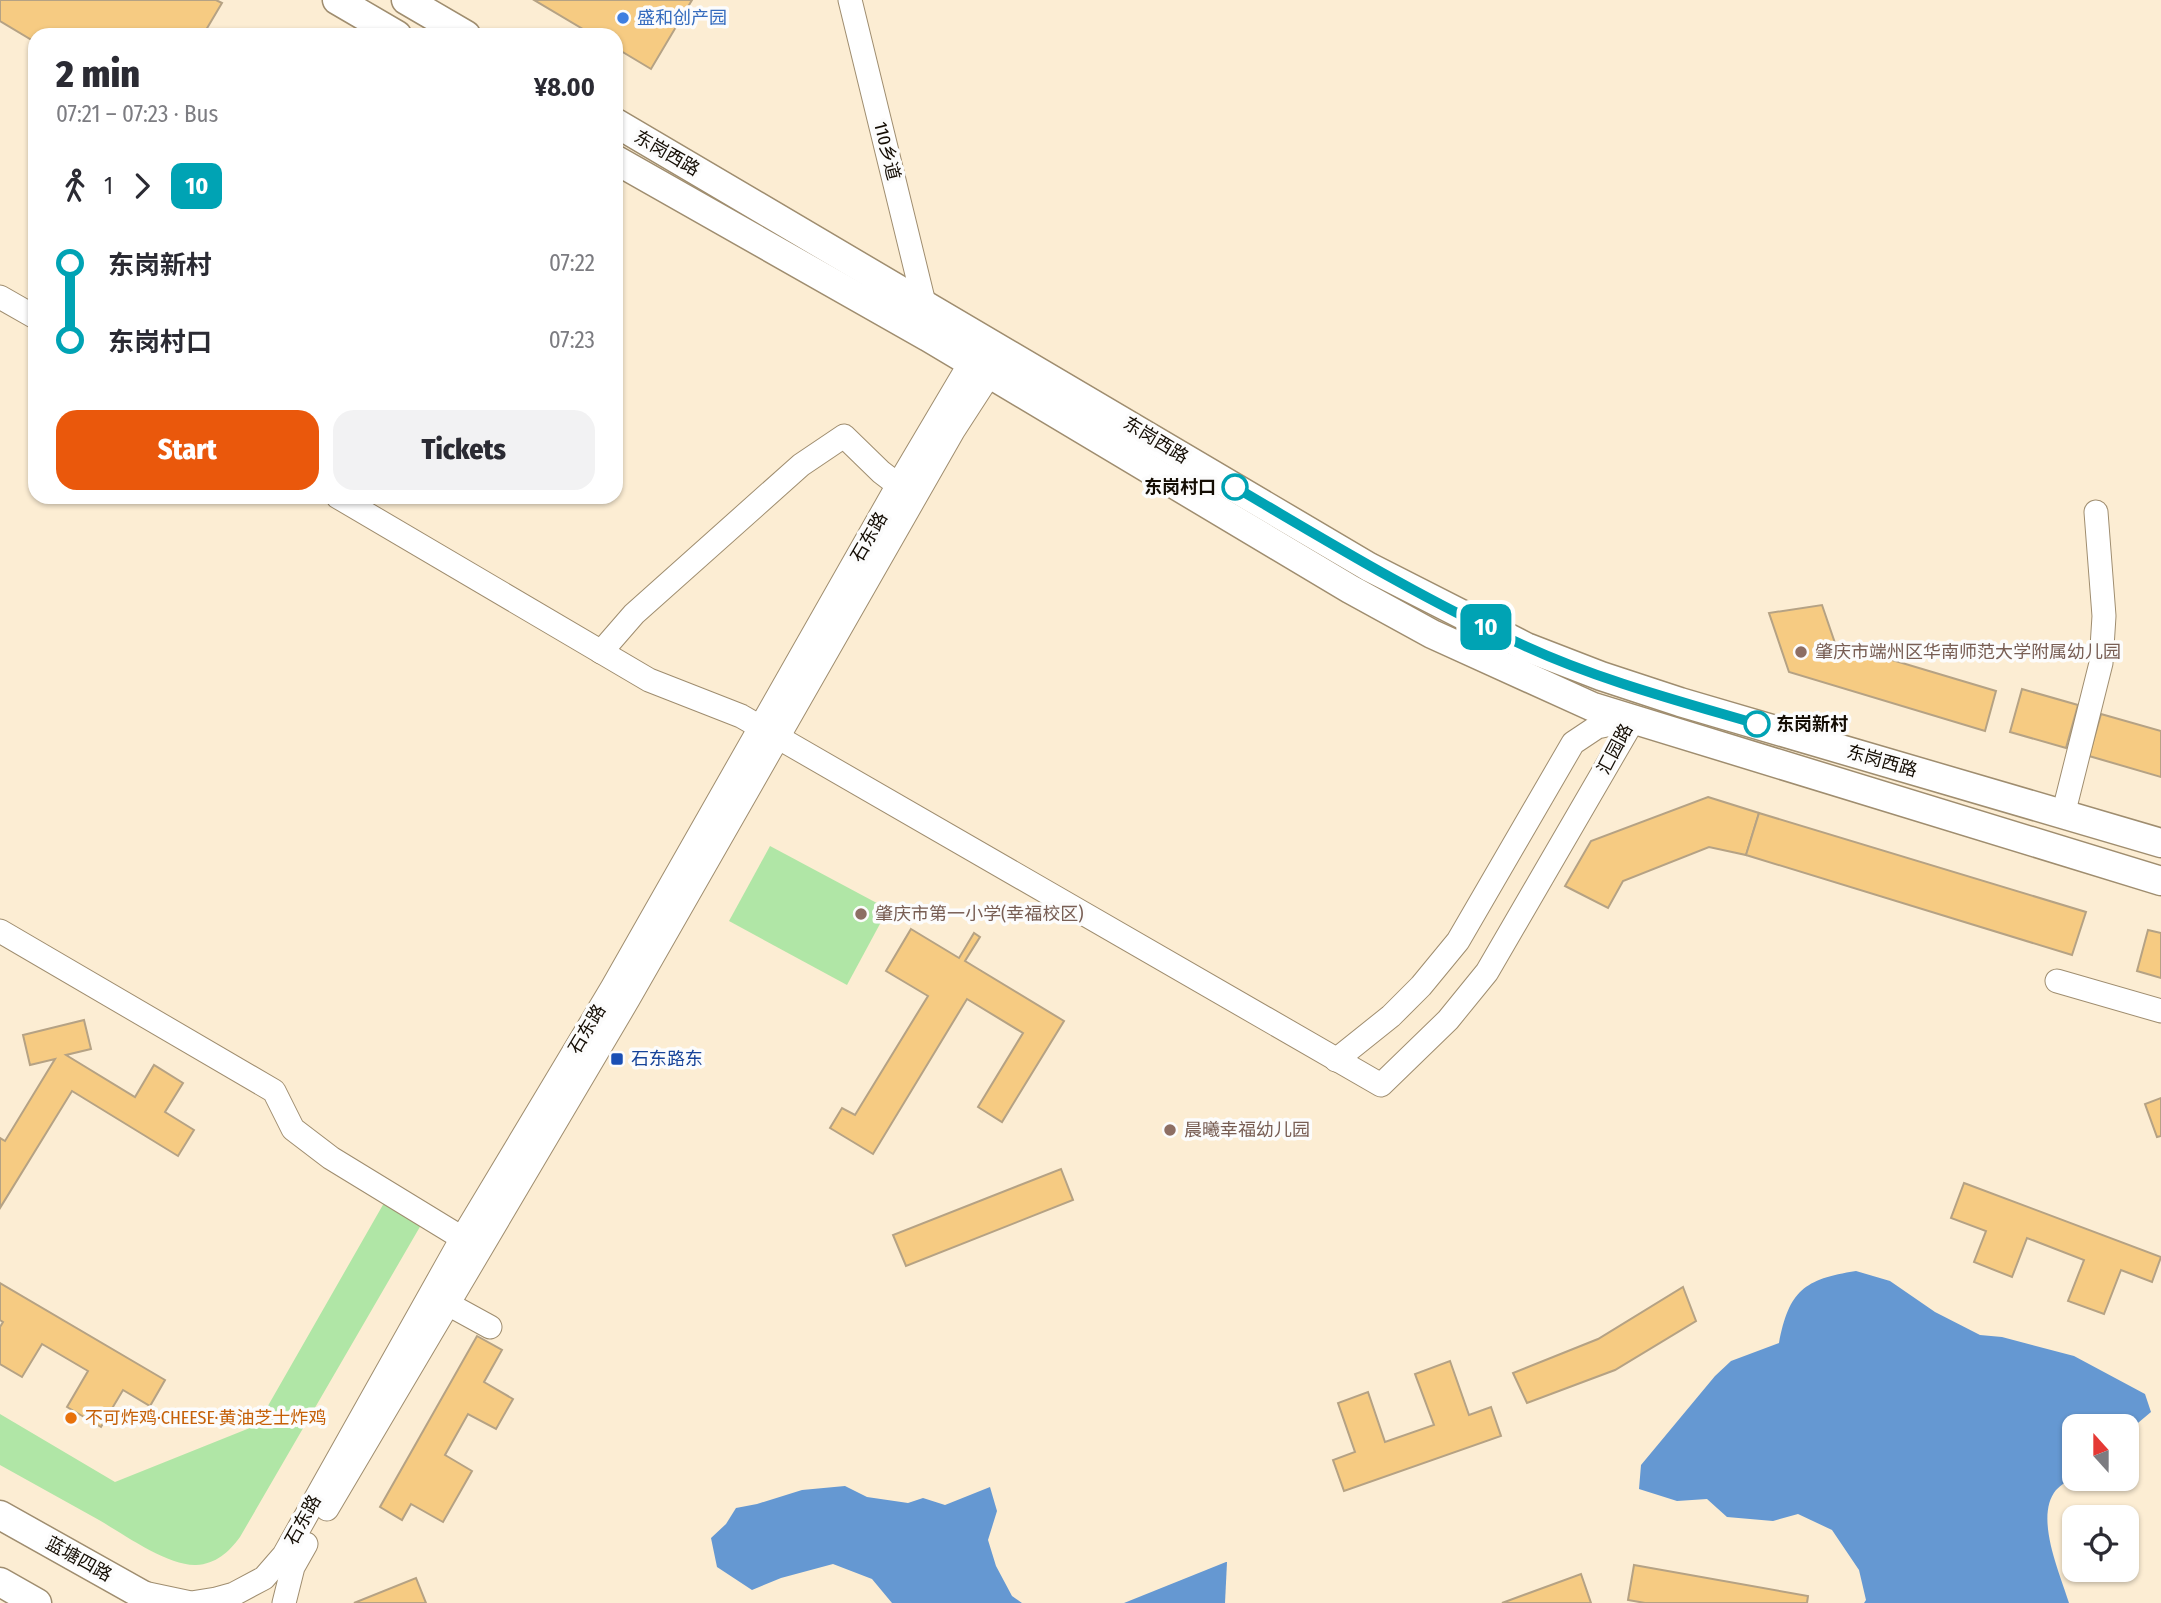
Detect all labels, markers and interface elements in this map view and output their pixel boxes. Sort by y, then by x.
place label: 盛和创产园 [637,7,727,29]
marker: 盛和创产园 [615,10,631,26]
text: 2 min [56,51,140,97]
text: ¥8.00 [534,72,595,103]
text: 07:21 – 07:23 · Bus [56,100,218,128]
street label: 110乡道 [869,120,905,182]
street label: 东岗西路 [630,125,704,181]
icon: walk [56,167,94,205]
icon: forward [123,167,161,205]
text: 1 [104,172,113,200]
text: 10 [185,172,208,200]
text: 07:22 [549,249,595,277]
text: 东岗新村 [108,250,212,281]
text: 07:23 [549,326,595,354]
text: 东岗村口 [108,327,212,358]
button: Start [56,410,319,490]
button: Tickets [333,410,595,490]
street label: 东岗西路 [1119,412,1193,468]
marker: 东岗村口 [1222,474,1248,500]
place label: 东岗村口 [1144,476,1216,498]
street label: 石东路 [846,508,892,566]
line badge: 10 [1454,604,1518,650]
text: 10 [1474,613,1498,641]
place label: 肇庆市端州区华南师范大学附属幼儿园 [1815,641,2121,663]
marker: 肇庆市端州区华南师范大学附属幼儿园 [1793,644,1809,660]
marker: 东岗新村 [1744,711,1770,737]
place label: 东岗新村 [1776,713,1848,735]
street label: 汇园路 [1593,720,1637,778]
street label: 东岗西路 [1844,741,1920,781]
place label: 肇庆市第一小学(幸福校区) [875,903,1084,925]
marker: 肇庆市第一小学(幸福校区) [853,906,869,922]
street label: 石东路 [564,1000,610,1058]
place label: 石东路东 [631,1048,703,1070]
marker: 石东路东 [609,1051,625,1067]
place label: 晨曦幸福幼儿园 [1184,1119,1310,1141]
marker: 晨曦幸福幼儿园 [1162,1122,1178,1138]
place label: 不可炸鸡·CHEESE·黄油芝士炸鸡 [85,1407,326,1429]
marker: 不可炸鸡·CHEESE·黄油芝士炸鸡 [63,1410,79,1426]
north arrow [2062,1414,2138,1491]
map controls [2062,1414,2139,1582]
street label: 石东路 [280,1491,326,1549]
button: locate [2062,1505,2139,1582]
street label: 蓝塘四路 [42,1532,116,1586]

